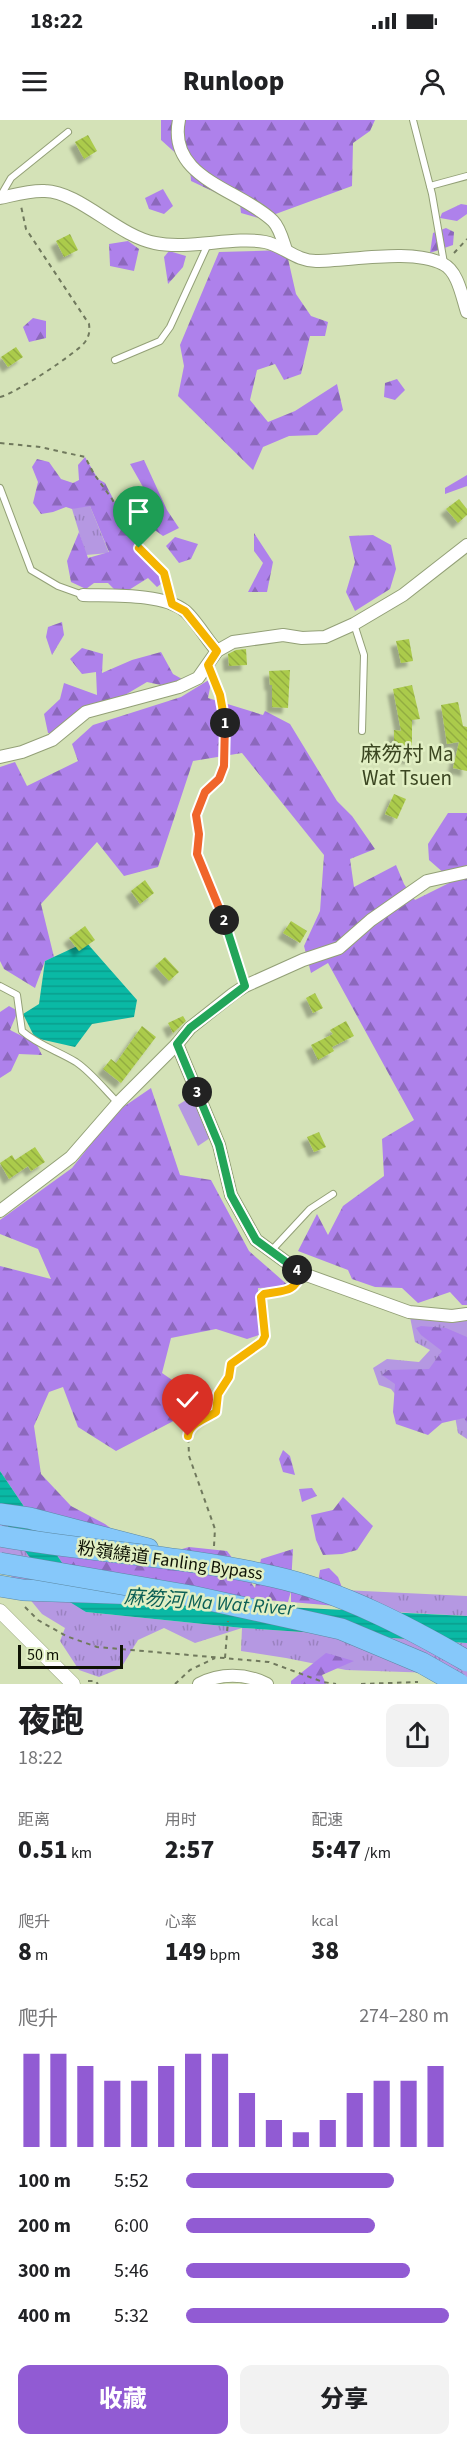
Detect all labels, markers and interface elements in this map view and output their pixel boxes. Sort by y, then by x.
text: 18:22 [30,5,83,37]
text: Runloop [183,62,284,101]
icon: menu [18,65,51,98]
icon: person [416,65,449,98]
pin [113,486,164,548]
icon: arrive [122,495,155,528]
pin: 1 [210,708,240,738]
text: 1 [221,712,229,734]
district label: 麻笏村 Ma Wat Tsuen [360,739,454,793]
pin: 2 [209,905,239,935]
text: 2 [220,909,228,931]
pin: 3 [182,1077,212,1107]
text: 3 [193,1081,201,1103]
pin: 4 [282,1255,312,1285]
text: 4 [293,1259,301,1281]
pin [162,1374,213,1436]
icon: check [171,1383,204,1416]
street label: 粉嶺繞道 Fanling Bypass [76,1536,264,1586]
water label: 麻笏河 Ma Wat River [123,1583,296,1623]
scale bar [18,1642,123,1670]
text: 50 m [27,1644,59,1666]
text: 夜跑 [18,1698,84,1745]
button: share [386,1704,449,1767]
text: 18:22 [18,1744,63,1772]
text: 距离 [18,1809,50,1831]
text: 用时 [165,1809,197,1831]
text: 配速 [311,1809,343,1831]
text: 0.51 [18,1831,68,1868]
text: 2:57 [165,1831,214,1868]
text: 5:47 [311,1831,361,1868]
text: km [68,1842,92,1864]
text: /km [361,1842,391,1864]
text: kcal [311,1910,338,1932]
text: 爬升 [18,1911,50,1933]
text: 心率 [165,1911,197,1933]
text: 38 [311,1932,339,1969]
text: 8 [18,1933,32,1970]
text: 149 [165,1933,206,1970]
text: m [32,1944,48,1966]
text: bpm [206,1944,241,1966]
text: 274–280 m [359,2002,449,2030]
text: 爬升 [18,2005,58,2033]
text: 100 m [18,2167,71,2195]
text: 5:52 [114,2167,149,2195]
text: 200 m [18,2212,71,2240]
text: 6:00 [114,2212,149,2240]
text: 300 m [18,2257,71,2285]
text: 5:46 [114,2257,149,2285]
text: 400 m [18,2302,71,2330]
text: 5:32 [114,2302,149,2330]
button: 收藏 [18,2365,228,2434]
button: 分享 [240,2365,449,2434]

